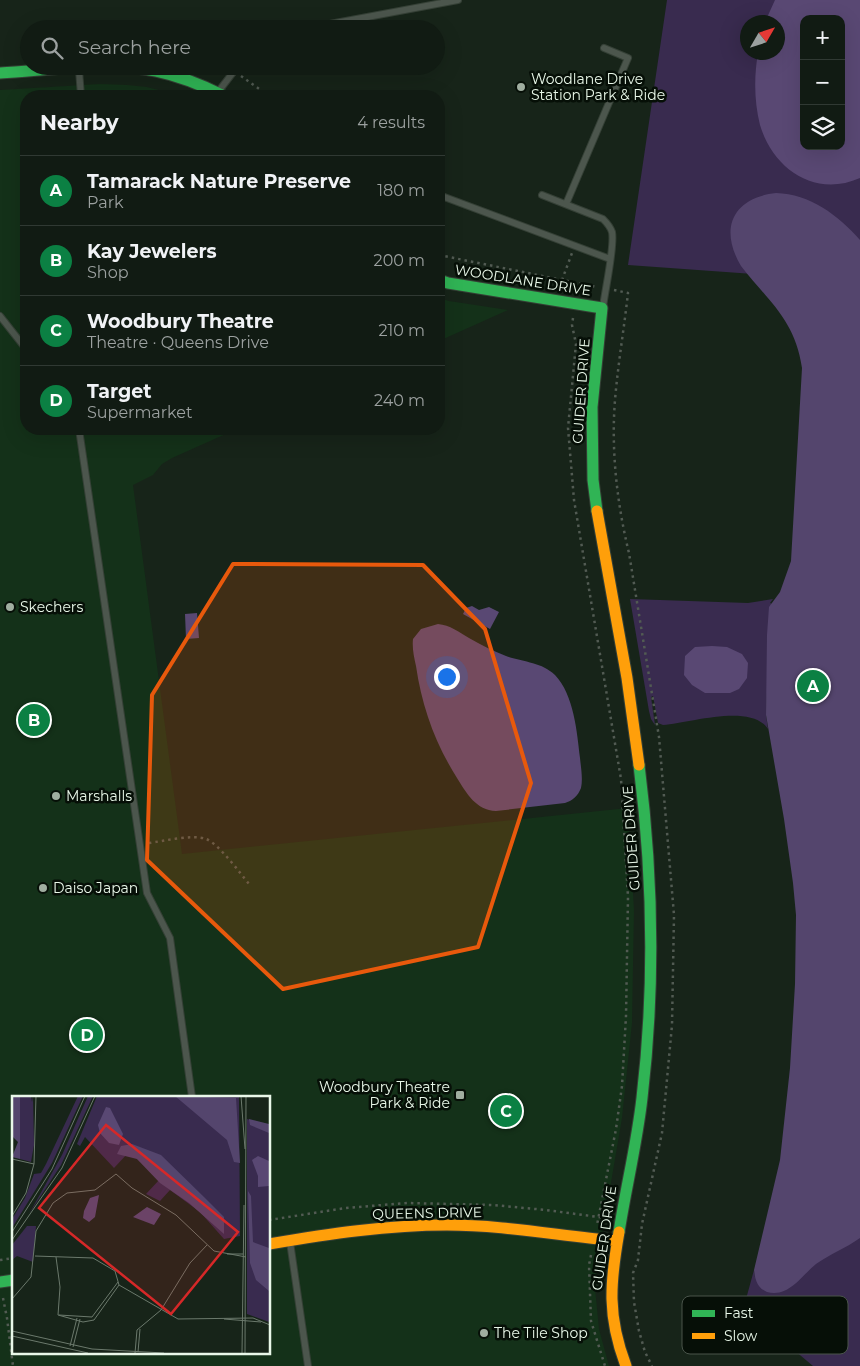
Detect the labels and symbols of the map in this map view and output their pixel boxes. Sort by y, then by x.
north arrow [740,15,785,60]
place label: Woodlane Drive Station Park & Ride [531,70,665,104]
marker: Woodlane Drive Station Park & Ride [515,81,527,93]
street label: WOODLANE DRIVE [454,260,592,300]
street label: GUIDER DRIVE [568,338,594,444]
place label: Skechers [20,598,83,616]
marker: Skechers [4,601,16,613]
your location [434,664,460,690]
pin: A [797,667,829,705]
pin: B [18,701,50,739]
street label: GUIDER DRIVE [618,785,644,891]
place label: Marshalls [66,787,132,805]
marker: Marshalls [50,790,62,802]
place label: Daiso Japan [53,879,138,897]
marker: Daiso Japan [37,882,49,894]
pin: D [71,1016,103,1054]
place label: Woodbury Theatre Park & Ride [319,1078,450,1112]
marker: Woodbury Theatre Park & Ride [454,1089,466,1101]
pin: C [490,1092,522,1130]
inset map [12,1096,270,1354]
street label: GUIDER DRIVE [588,1185,620,1291]
street label: QUEENS DRIVE [372,1203,482,1223]
legend [682,1296,848,1354]
text: Fast [724,1304,754,1322]
place label: The Tile Shop [494,1324,588,1342]
marker: The Tile Shop [478,1327,490,1339]
text: Slow [724,1327,758,1345]

